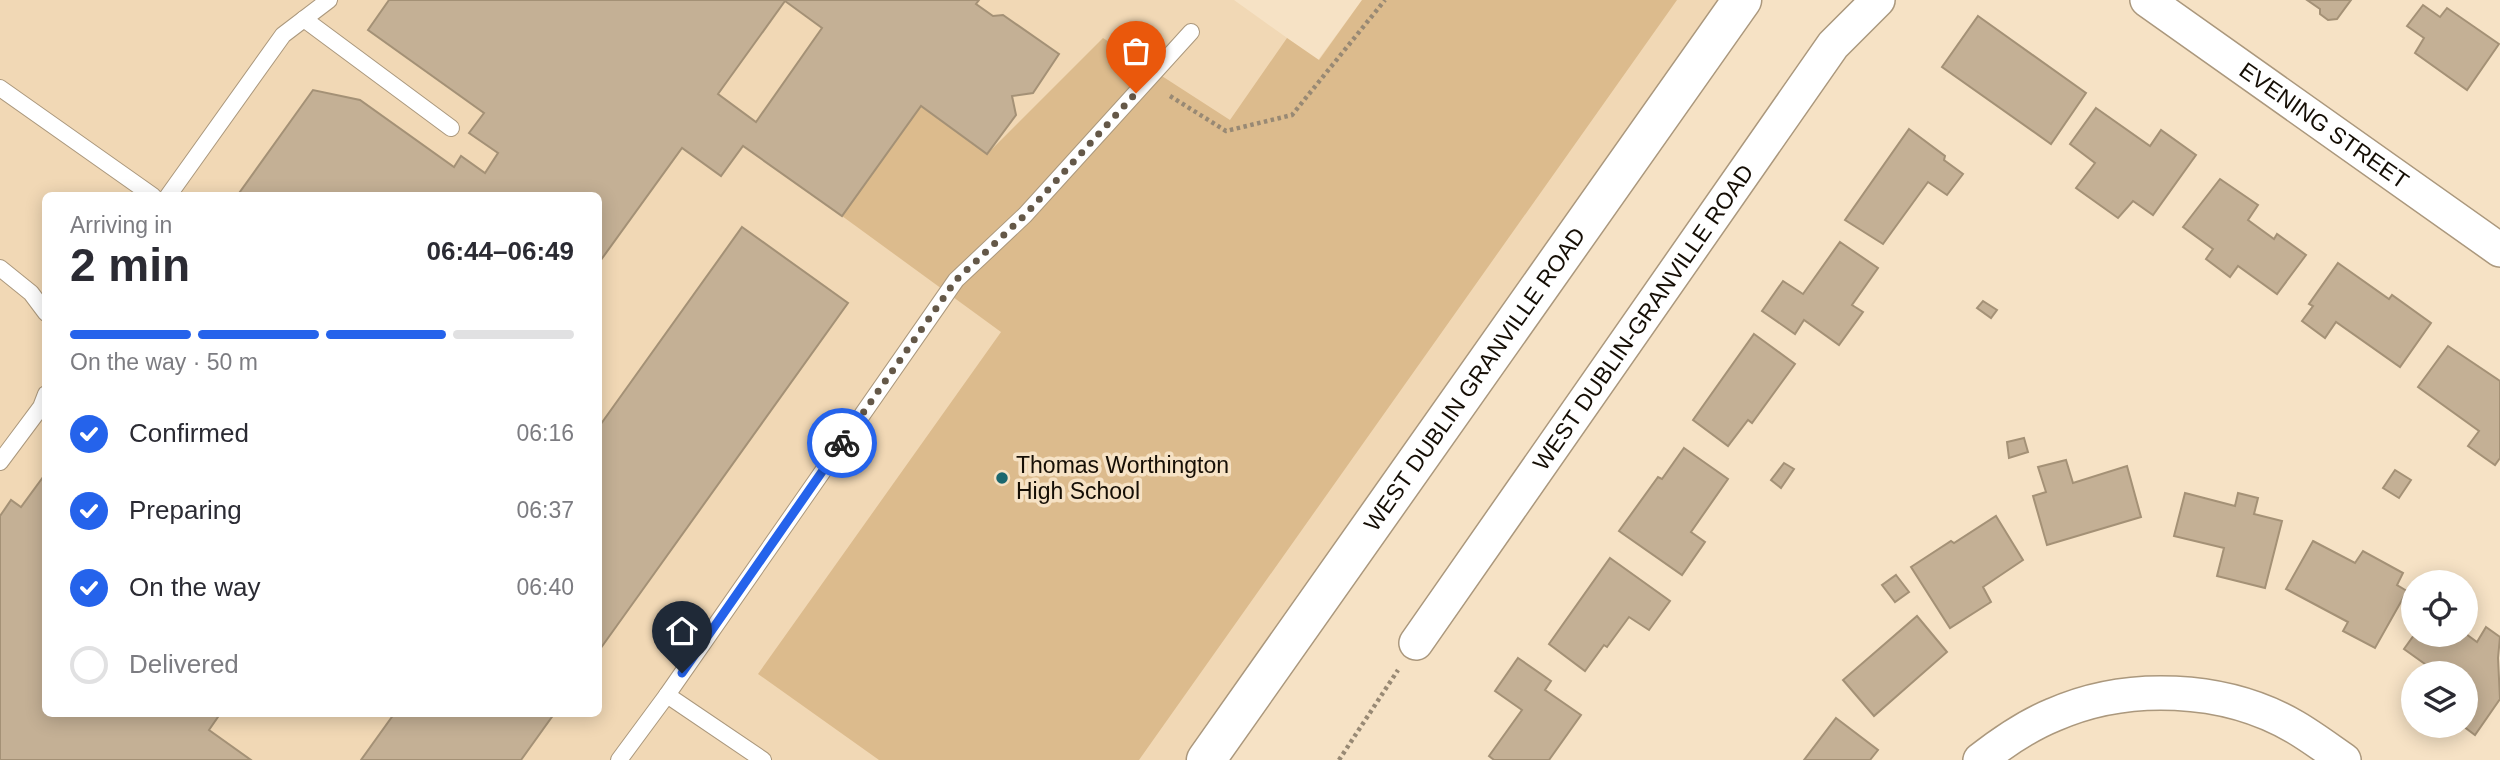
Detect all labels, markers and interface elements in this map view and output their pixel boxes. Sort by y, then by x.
pin [1106,21,1166,93]
icon: bag [1117,32,1155,70]
street label: EVENING STREET [2235,57,2414,194]
street label: WEST DUBLIN-GRANVILLE ROAD [1528,160,1759,475]
text: Arriving in [70,212,172,238]
street label: WEST DUBLIN GRANVILLE ROAD [1359,222,1590,536]
text: 06:44–06:49 [427,236,574,266]
text: 2 min [70,239,190,291]
text: On the way · 50 m [70,349,258,375]
courier [807,408,877,478]
icon: check [70,415,108,453]
text: Confirmed [129,418,249,448]
text: 06:16 [516,420,574,446]
icon: bike [823,424,861,462]
place label: Thomas Worthington High School [1016,452,1229,504]
marker: Thomas Worthington High School [994,470,1010,486]
icon: check [70,492,108,530]
text: Preparing [129,495,242,525]
text: 06:37 [516,497,574,523]
icon: check [70,569,108,607]
map controls [2401,570,2478,738]
button: locate [2401,570,2478,647]
text: On the way [129,572,261,602]
text: 06:40 [516,574,574,600]
pin [652,601,712,673]
icon: home [663,612,701,650]
text: Delivered [129,649,239,679]
button: layers [2401,661,2478,738]

